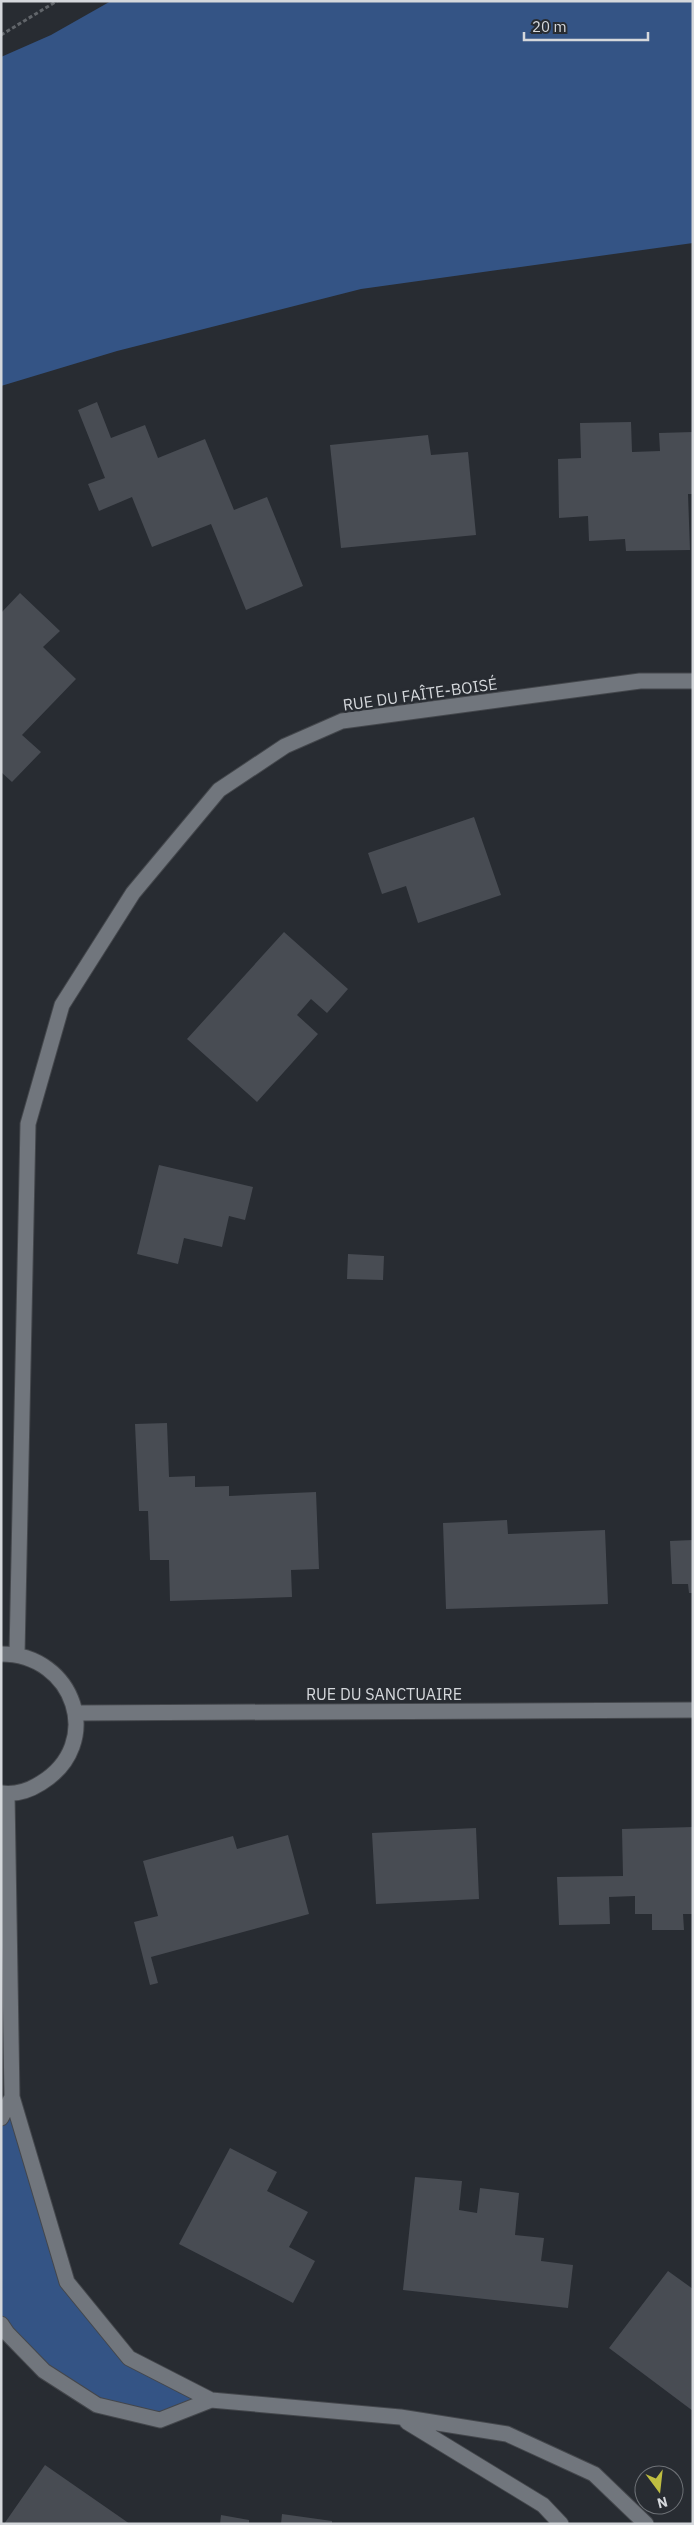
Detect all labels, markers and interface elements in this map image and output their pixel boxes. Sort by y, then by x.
scale bar [524,10,648,42]
text: 20 m [532,17,567,36]
street label: RUE DU FAÎTE-BOISÉ [341,672,499,715]
street label: RUE DU SANCTUAIRE [306,1684,462,1704]
north arrow [634,2465,684,2515]
text: N [655,2493,670,2513]

